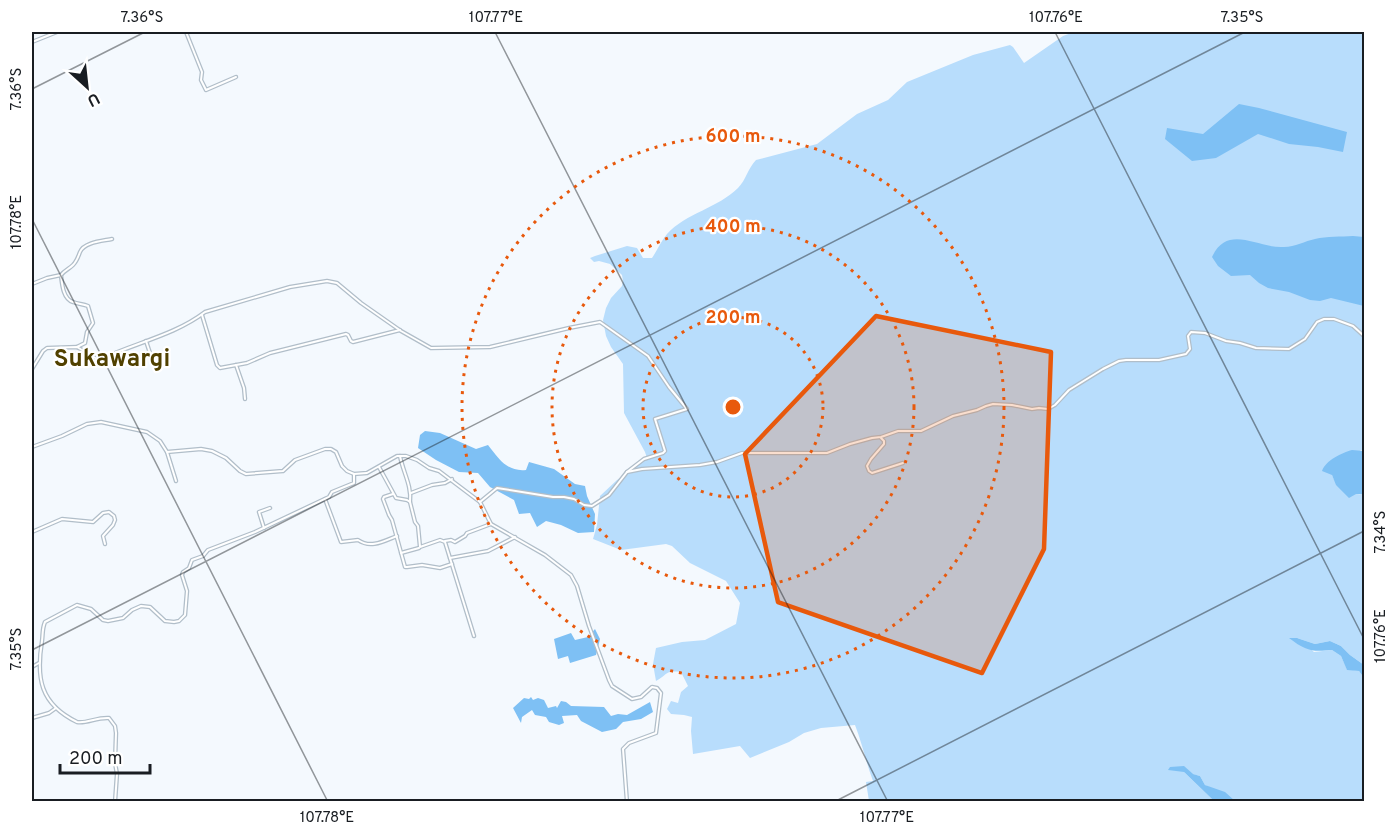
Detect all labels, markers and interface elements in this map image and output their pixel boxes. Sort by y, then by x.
text: 7.36°S [121,9,163,28]
text: 107.77°E [469,9,523,28]
text: 107.76°E [1029,9,1083,28]
text: 7.35°S [1220,9,1264,28]
north arrow [57,57,117,117]
text: 7.36°S [8,68,27,110]
text: U [83,87,103,110]
text: 600 m [705,126,761,149]
text: 107.78°E [8,195,27,249]
text: 400 m [705,216,761,239]
text: 200 m [705,307,761,330]
district label: Sukawargi [54,345,170,375]
centre of rings [723,397,743,417]
text: 7.34°S [1372,510,1391,554]
text: 107.76°E [1372,609,1391,663]
text: 7.35°S [8,627,27,671]
scale bar [60,737,150,775]
text: 200 m [69,748,122,771]
text: 107.78°E [300,809,354,828]
text: 107.77°E [860,809,914,828]

